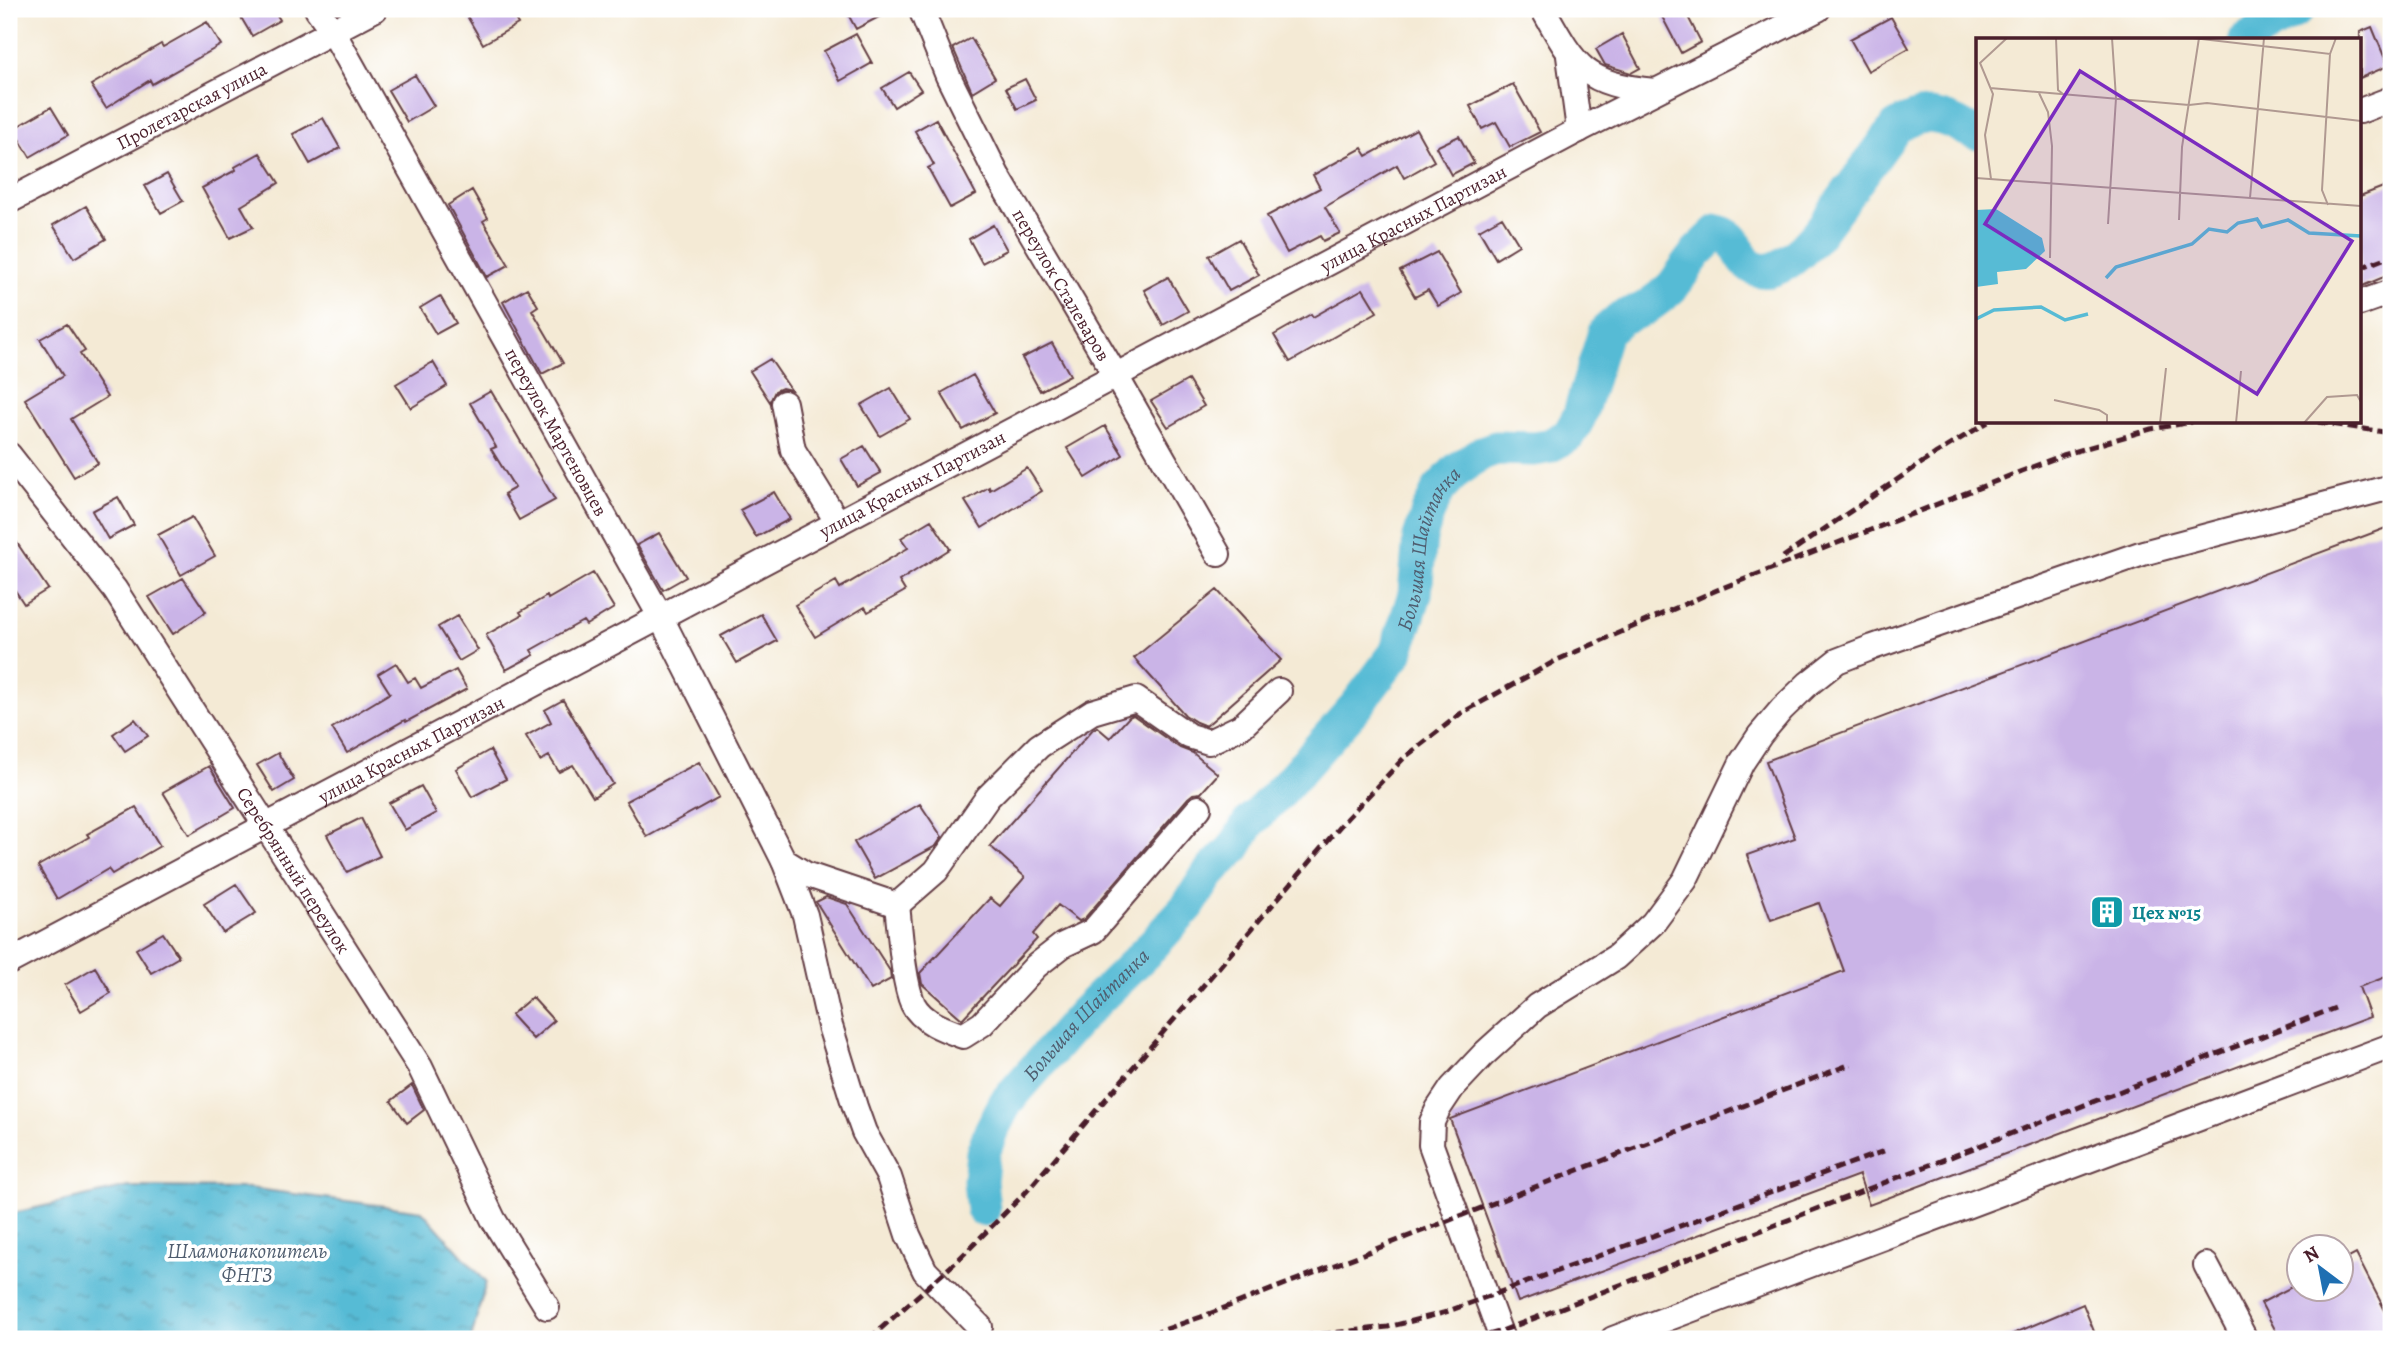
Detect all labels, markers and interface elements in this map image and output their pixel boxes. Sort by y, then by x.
inset map [1976,38,2362,424]
street label: Пролетарская улица [112,56,272,156]
street label: улица Красных Партизан [1315,159,1511,279]
street label: переулок Сталеваров [1006,204,1116,366]
street label: переулок Мартеновцев [498,343,613,521]
street label: улица Красных Партизан [814,424,1010,545]
water label: Большая Шайтанка [1390,460,1467,635]
street label: улица Красных Партизан [313,690,509,810]
street label: Серебрянный переулок [230,782,356,959]
building icon: Цех №15 [2088,893,2126,931]
place label: Цех №15 [2132,900,2201,926]
water label: Большая Шайтанка [1017,942,1156,1087]
north arrow [2284,1232,2354,1302]
water label: Шламонакопитель ФНТЗ [167,1237,327,1289]
text: N [2299,1240,2324,1269]

